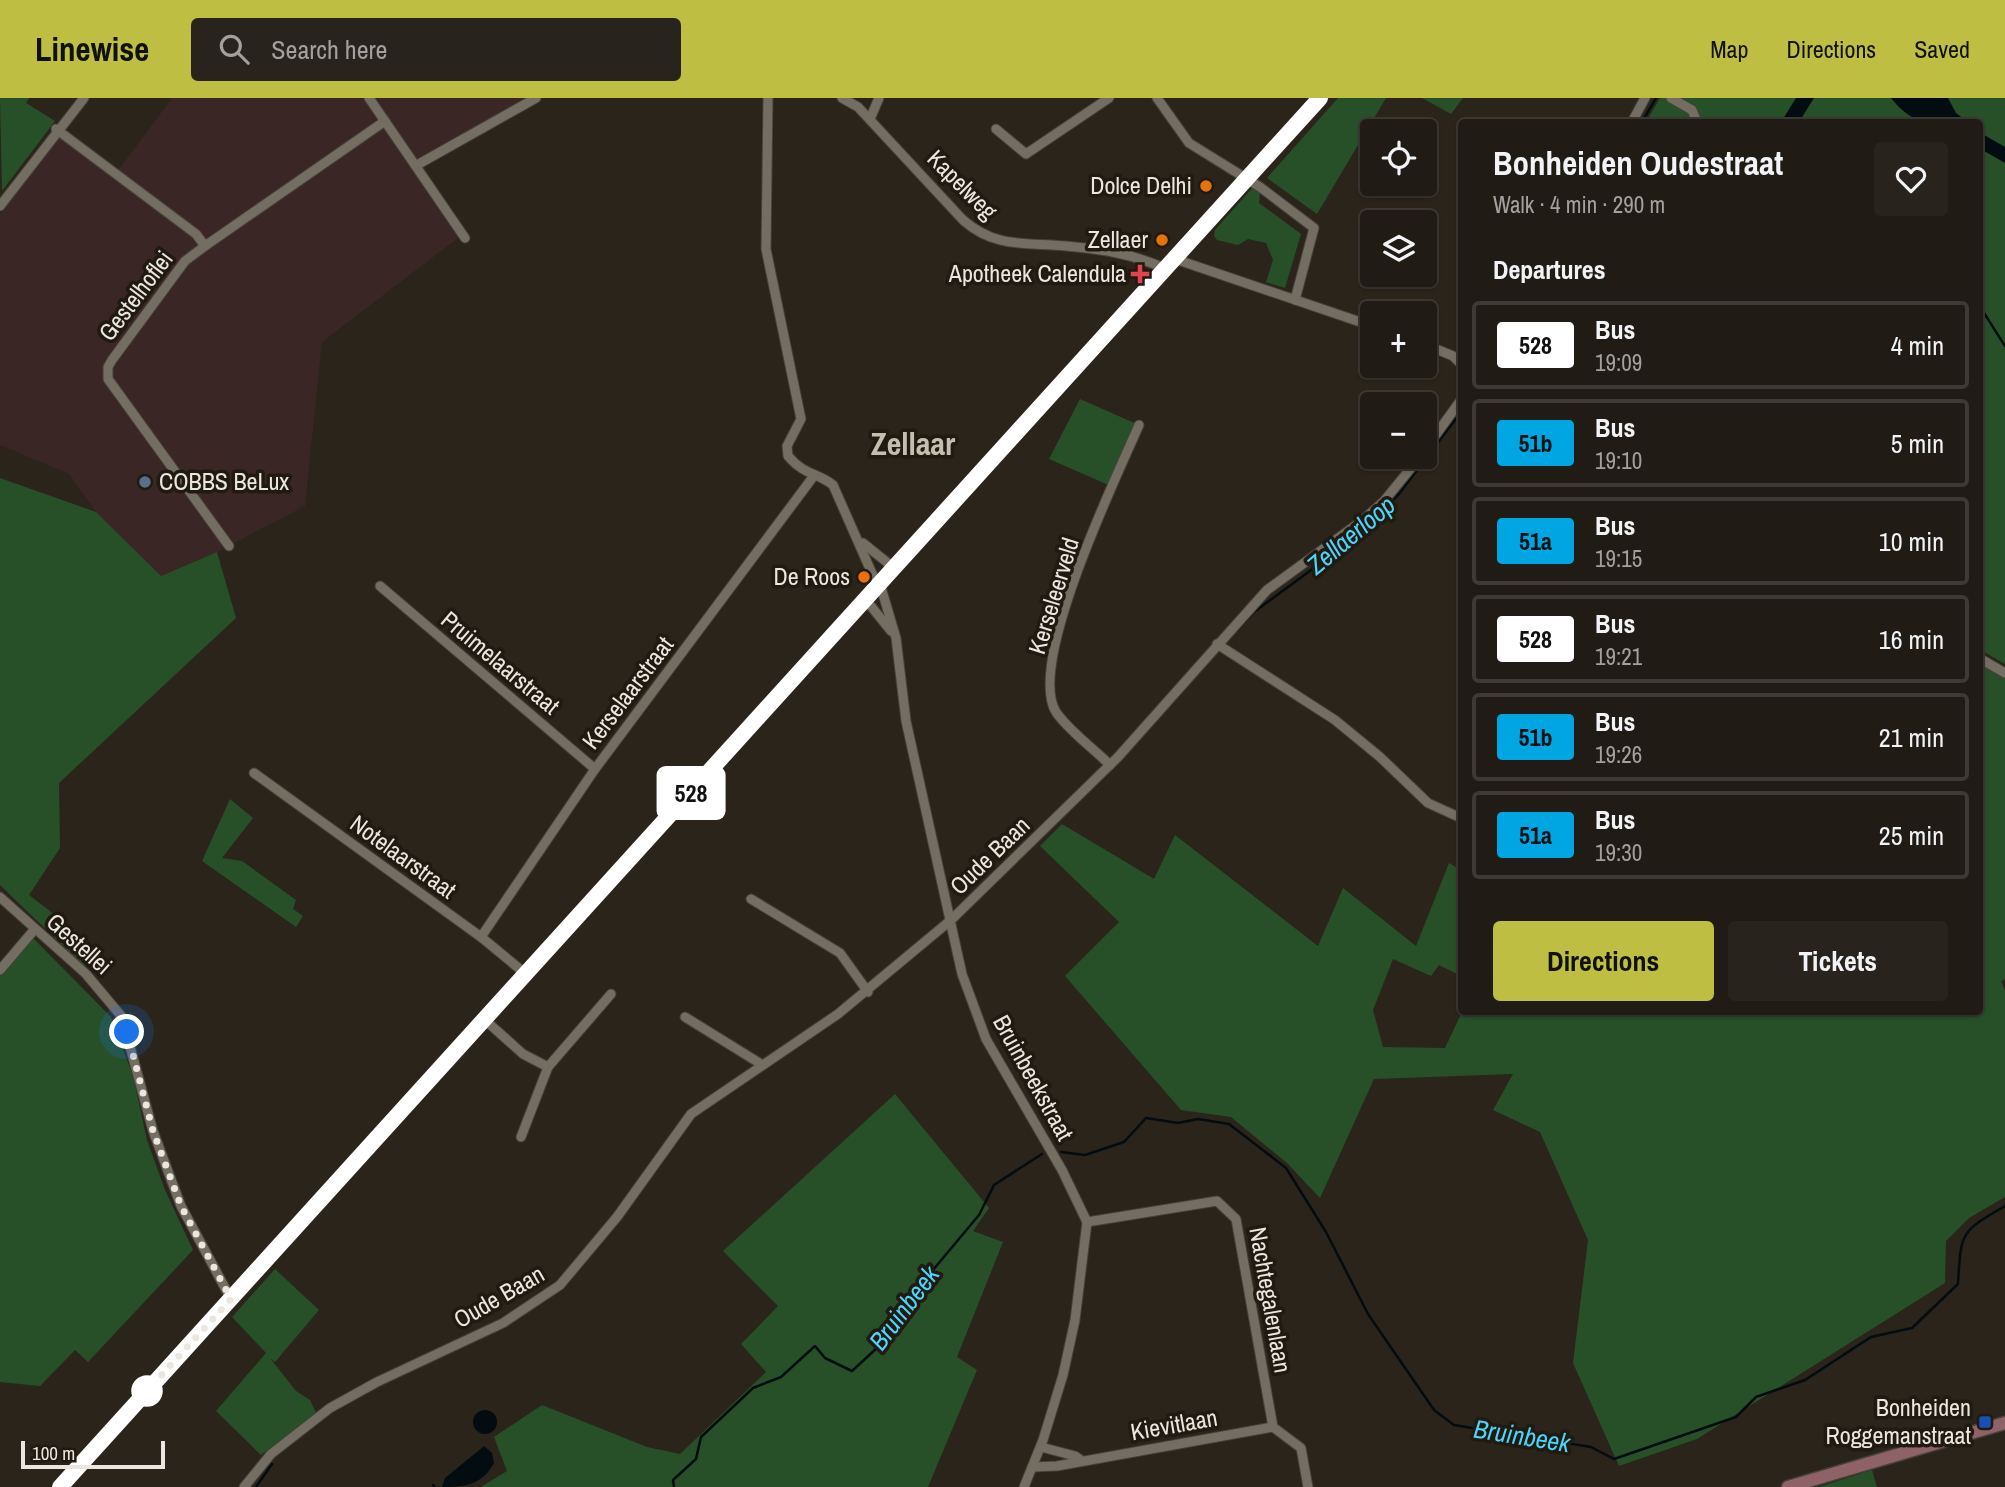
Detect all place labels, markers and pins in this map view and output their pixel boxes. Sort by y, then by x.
place label: Dolce Delhi [1090,169,1192,201]
marker: Dolce Delhi [1198,178,1214,194]
place label: Zellaer [1088,223,1148,255]
marker: Zellaer [1154,232,1170,248]
place label: Apotheek Calendula [948,257,1126,289]
marker: Apotheek Calendula [1132,266,1148,282]
place label: COBBS BeLux [159,465,289,497]
marker: COBBS BeLux [137,474,153,490]
place label: De Roos [773,560,850,592]
marker: De Roos [856,569,872,585]
unlabelled marker [132,1376,162,1406]
place label: Bonheiden Roggemanstraat [1826,1391,1972,1451]
marker: Bonheiden Roggemanstraat [1977,1414,1993,1430]

